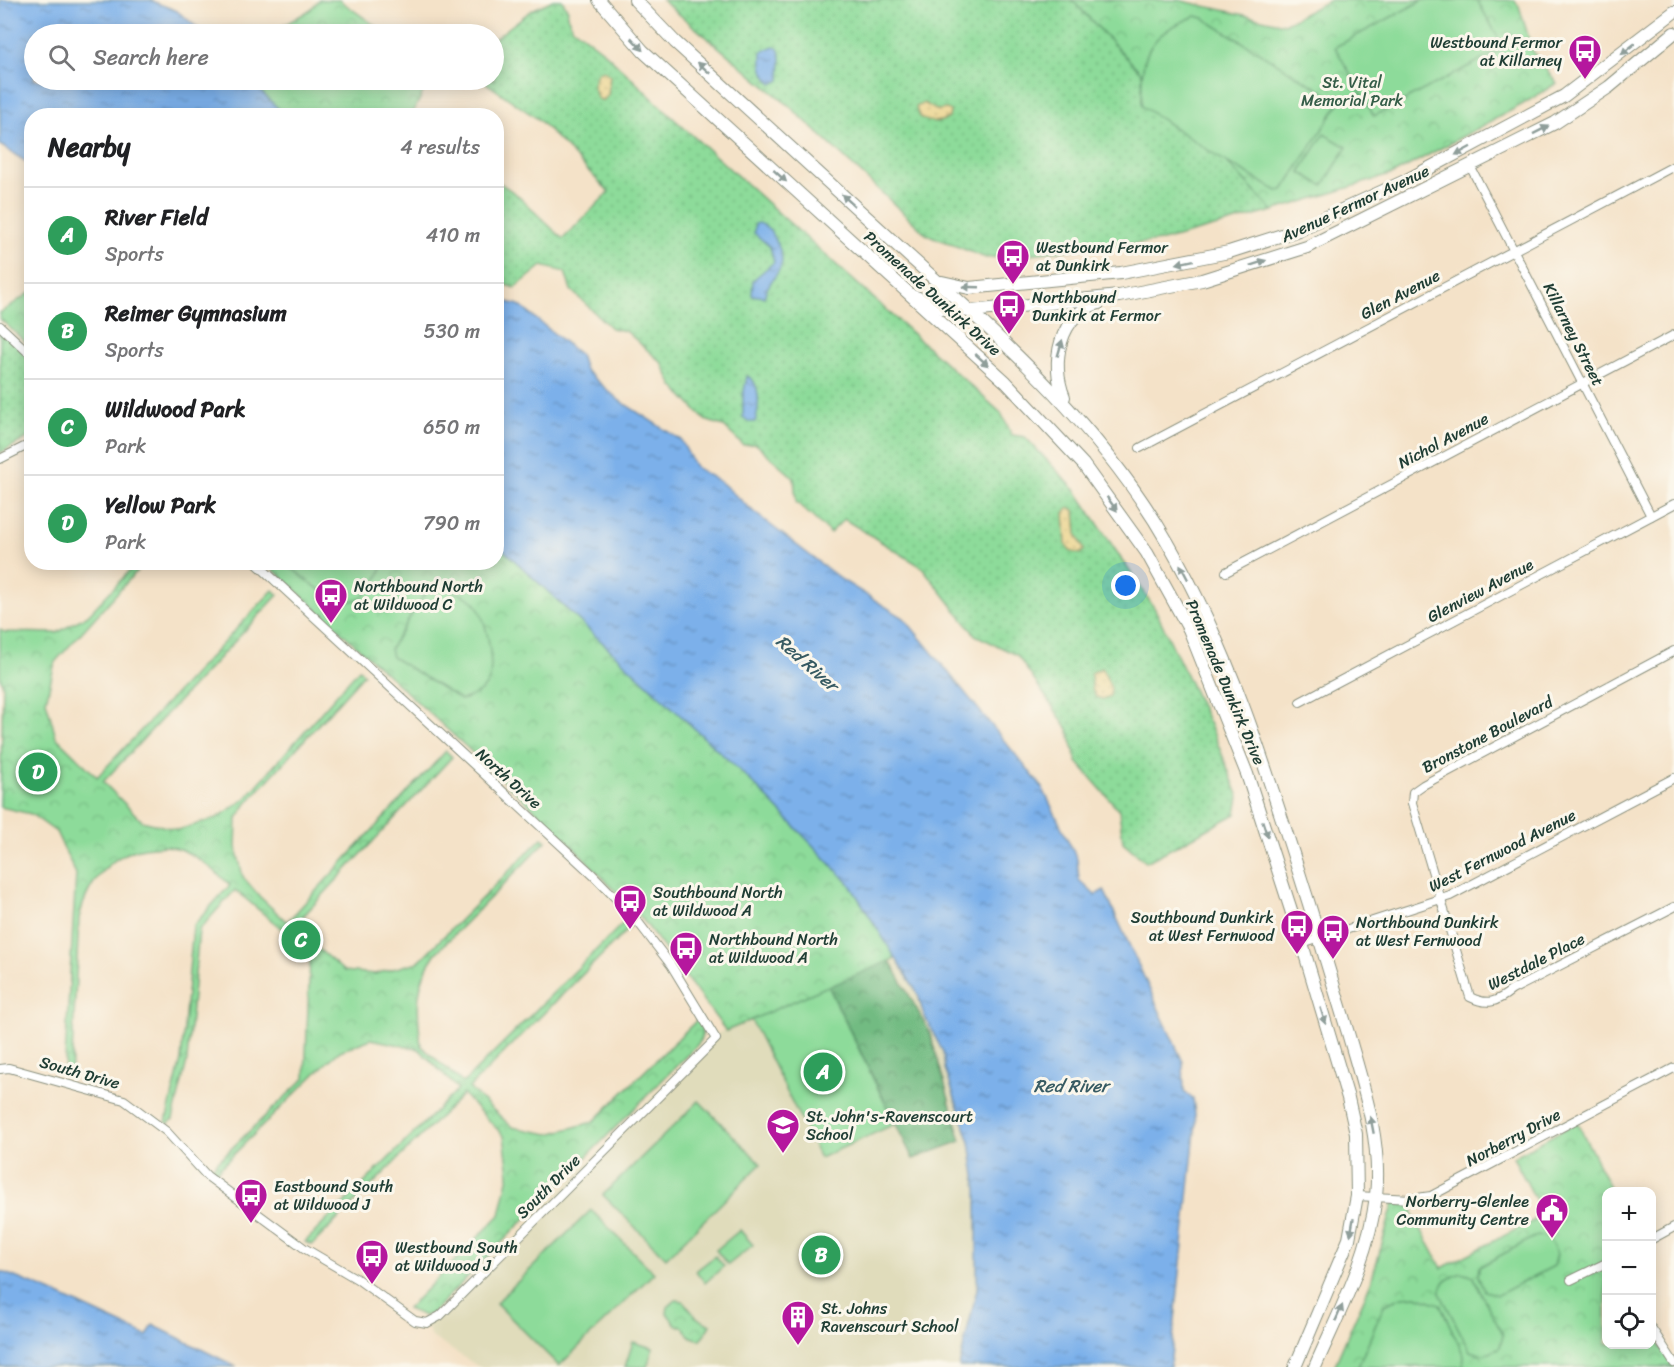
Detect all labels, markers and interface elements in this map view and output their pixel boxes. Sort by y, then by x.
search box [24,24,504,90]
place label: Westbound Fermor at Killarney [1430,28,1563,75]
bus stop icon: Westbound Fermor at Killarney [1567,33,1603,80]
one-way arrow [630,36,643,51]
text: Search here [93,38,209,77]
icon: search [45,41,78,74]
one-way arrow [1620,42,1636,55]
one-way arrow [697,62,712,75]
park label: St. Vital Memorial Park [1301,68,1404,115]
text: Nearby [48,124,130,170]
one-way arrow [1532,125,1549,135]
text: 4 results [400,130,480,165]
one-way arrow [1454,146,1471,156]
street label: Avenue Fermor Avenue [1275,156,1434,251]
one-way arrow [773,169,788,183]
one-way arrow [841,194,856,207]
text: River Field [105,198,208,237]
text: A [61,218,74,253]
text: 410 m [426,218,480,253]
street label: Promenade Dunkirk Drive [857,223,1008,364]
place label: Westbound Fermor at Dunkirk [1036,233,1169,280]
text: Sports [105,237,164,272]
bus stop icon: Westbound Fermor at Dunkirk [995,238,1031,285]
one-way arrow [1176,258,1195,267]
one-way arrow [1249,258,1267,267]
street label: Glen Avenue [1355,261,1446,328]
street label: Killarney Street [1535,277,1612,391]
one-way arrow [962,282,981,292]
place label: Northbound Dunkirk at Fermor [1032,283,1162,330]
bus stop icon: Northbound Dunkirk at Fermor [991,288,1027,335]
text: Reimer Gymnasium [105,294,287,333]
text: B [61,314,74,349]
text: 530 m [424,314,480,349]
text: Sports [105,333,164,368]
one-way arrow [1056,339,1065,357]
one-way arrow [974,353,989,367]
text: Wildwood Park [105,390,246,429]
street label: Nichol Avenue [1392,404,1494,477]
text: C [61,410,74,445]
text: 650 m [423,410,480,445]
text: Park [105,429,146,464]
text: Yellow Park [105,486,216,525]
one-way arrow [1106,496,1118,512]
text: D [62,506,73,541]
text: 790 m [423,506,480,541]
text: Park [105,525,146,560]
street label: Glenview Avenue [1422,550,1539,631]
one-way arrow [1179,563,1188,580]
your location [1111,571,1140,600]
place label: Northbound North at Wildwood C [354,572,483,619]
bus stop icon: Northbound North at Wildwood C [313,577,349,624]
street label: Promenade Dunkirk Drive [1178,595,1274,770]
water label: Red River [768,626,848,702]
street label: Bronstone Boulevard [1416,687,1559,781]
street label: North Drive [469,740,549,816]
pin: D [18,750,57,794]
street label: West Fernwood Avenue [1423,801,1581,900]
one-way arrow [1261,820,1270,838]
place label: Southbound North at Wildwood A [653,878,783,925]
bus stop icon: Southbound North at Wildwood A [612,883,648,930]
place label: Southbound Dunkirk at West Fernwood [1131,903,1276,950]
bus stop icon: Southbound Dunkirk at West Fernwood [1279,908,1315,955]
place label: Northbound Dunkirk at West Fernwood [1356,908,1499,955]
bus stop icon: Northbound Dunkirk at West Fernwood [1315,913,1351,960]
pin: C [282,918,320,962]
street label: Westdale Place [1482,924,1590,999]
place label: Northbound North at Wildwood A [709,925,838,972]
bus stop icon: Northbound North at Wildwood A [668,930,704,977]
one-way arrow [1319,1007,1328,1025]
street label: South Drive [36,1047,124,1098]
pin: A [804,1050,842,1094]
water label: Red River [1034,1070,1112,1102]
street label: Norberry Drive [1460,1100,1566,1175]
place label: St. John's-Ravenscourt School [806,1102,973,1149]
school or university icon: St. John's-Ravenscourt School [765,1107,801,1154]
one-way arrow [1367,1115,1376,1134]
street label: South Drive [509,1147,588,1226]
place label: Eastbound South at Wildwood J [274,1172,393,1219]
bus stop icon: Eastbound South at Wildwood J [233,1177,269,1224]
place label: Norberry-Glenlee Community Centre [1397,1187,1529,1234]
map controls [1602,1187,1656,1349]
button: + [1602,1187,1656,1241]
public building icon: Norberry-Glenlee Community Centre [1534,1192,1570,1239]
one-way arrow [1347,1217,1356,1236]
pin: B [802,1232,840,1278]
place label: Westbound South at Wildwood J [395,1233,518,1280]
bus stop icon: Westbound South at Wildwood J [354,1238,390,1285]
button: − [1602,1241,1656,1295]
place label: St. Johns Ravenscourt School [821,1294,959,1341]
button: locate [1602,1295,1656,1349]
building icon: St. Johns Ravenscourt School [780,1299,816,1346]
one-way arrow [1334,1305,1343,1322]

